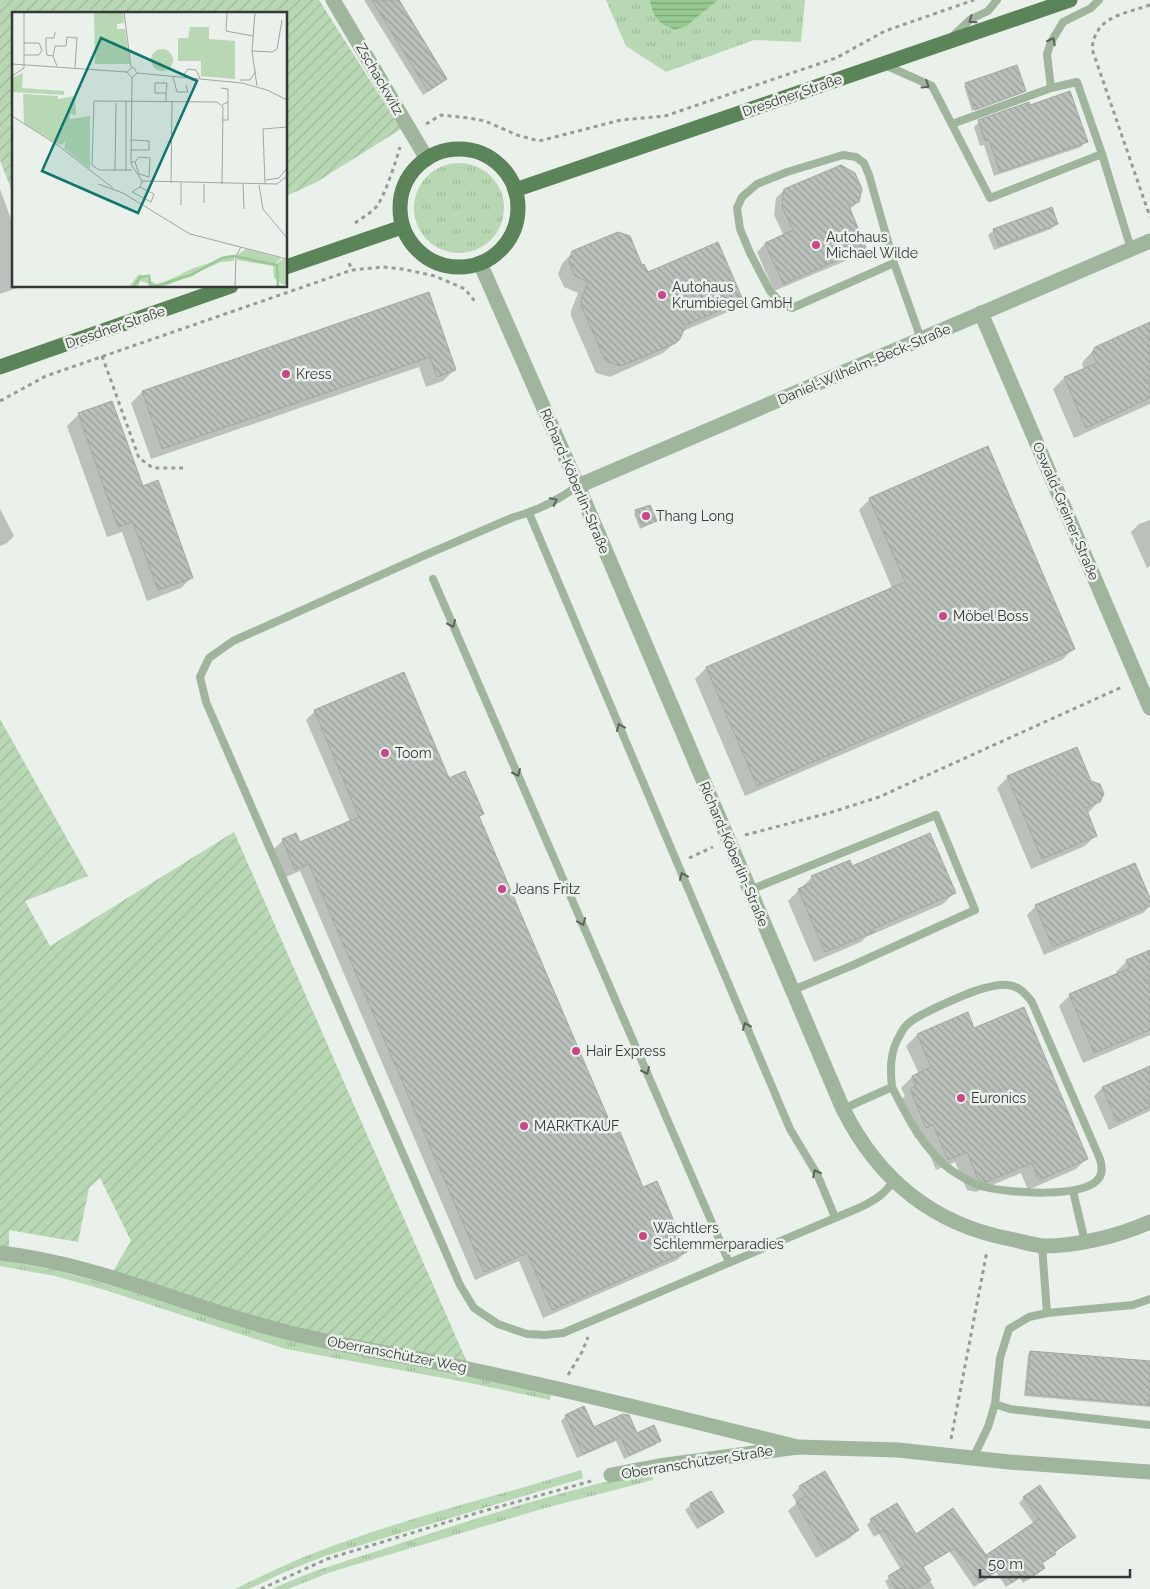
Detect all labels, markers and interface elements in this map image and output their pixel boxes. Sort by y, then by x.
inset map [12,12,288,288]
one-way arrow [968,14,978,23]
one-way arrow [1046,37,1056,46]
street label: Zschackwitz [353,40,407,118]
street label: Dresdner Straße [740,70,844,120]
one-way arrow [921,78,930,88]
place label: Autohaus Michael Wilde [826,229,918,261]
marker: Autohaus Michael Wilde [810,239,822,251]
place label: Autohaus Krumbiegel GmbH [672,279,793,311]
marker: Autohaus Krumbiegel GmbH [656,289,668,301]
street label: Dresdner Straße [63,302,167,352]
street label: Daniel-Wilhelm-Beck-Straße [775,320,953,408]
place label: Kress [296,366,332,382]
marker: Kress [280,368,292,380]
street label: Richard-Köberlin-Straße [537,406,613,556]
street label: Oswald-Greiner-Straße [1030,439,1102,583]
one-way arrow [549,497,558,507]
place label: Thang Long [656,508,734,524]
marker: Thang Long [640,510,652,522]
place label: Möbel Boss [953,608,1029,624]
marker: Möbel Boss [937,610,949,622]
one-way arrow [447,619,457,627]
one-way arrow [615,723,626,732]
place label: Toom [395,745,432,761]
marker: Toom [379,747,391,759]
one-way arrow [511,768,521,777]
street label: Richard-Köberlin-Straße [696,779,772,929]
one-way arrow [678,872,689,881]
place label: Jeans Fritz [512,881,580,897]
marker: Jeans Fritz [496,883,508,895]
one-way arrow [575,917,586,926]
one-way arrow [742,1022,753,1031]
place label: Hair Express [586,1043,666,1059]
marker: Hair Express [570,1045,582,1057]
one-way arrow [640,1066,651,1075]
place label: Euronics [971,1090,1027,1106]
marker: Euronics [955,1092,967,1104]
place label: MARKTKAUF [534,1118,619,1134]
marker: MARKTKAUF [518,1120,530,1132]
one-way arrow [812,1169,822,1178]
place label: Wächtlers Schlemmerparadies [653,1220,784,1252]
marker: Wächtlers Schlemmerparadies [637,1230,649,1242]
street label: Oberranschützer Weg [326,1333,468,1375]
street label: Oberranschützer Straße [620,1442,774,1482]
scale bar [980,1546,1130,1578]
text: 50 m [988,1555,1023,1573]

